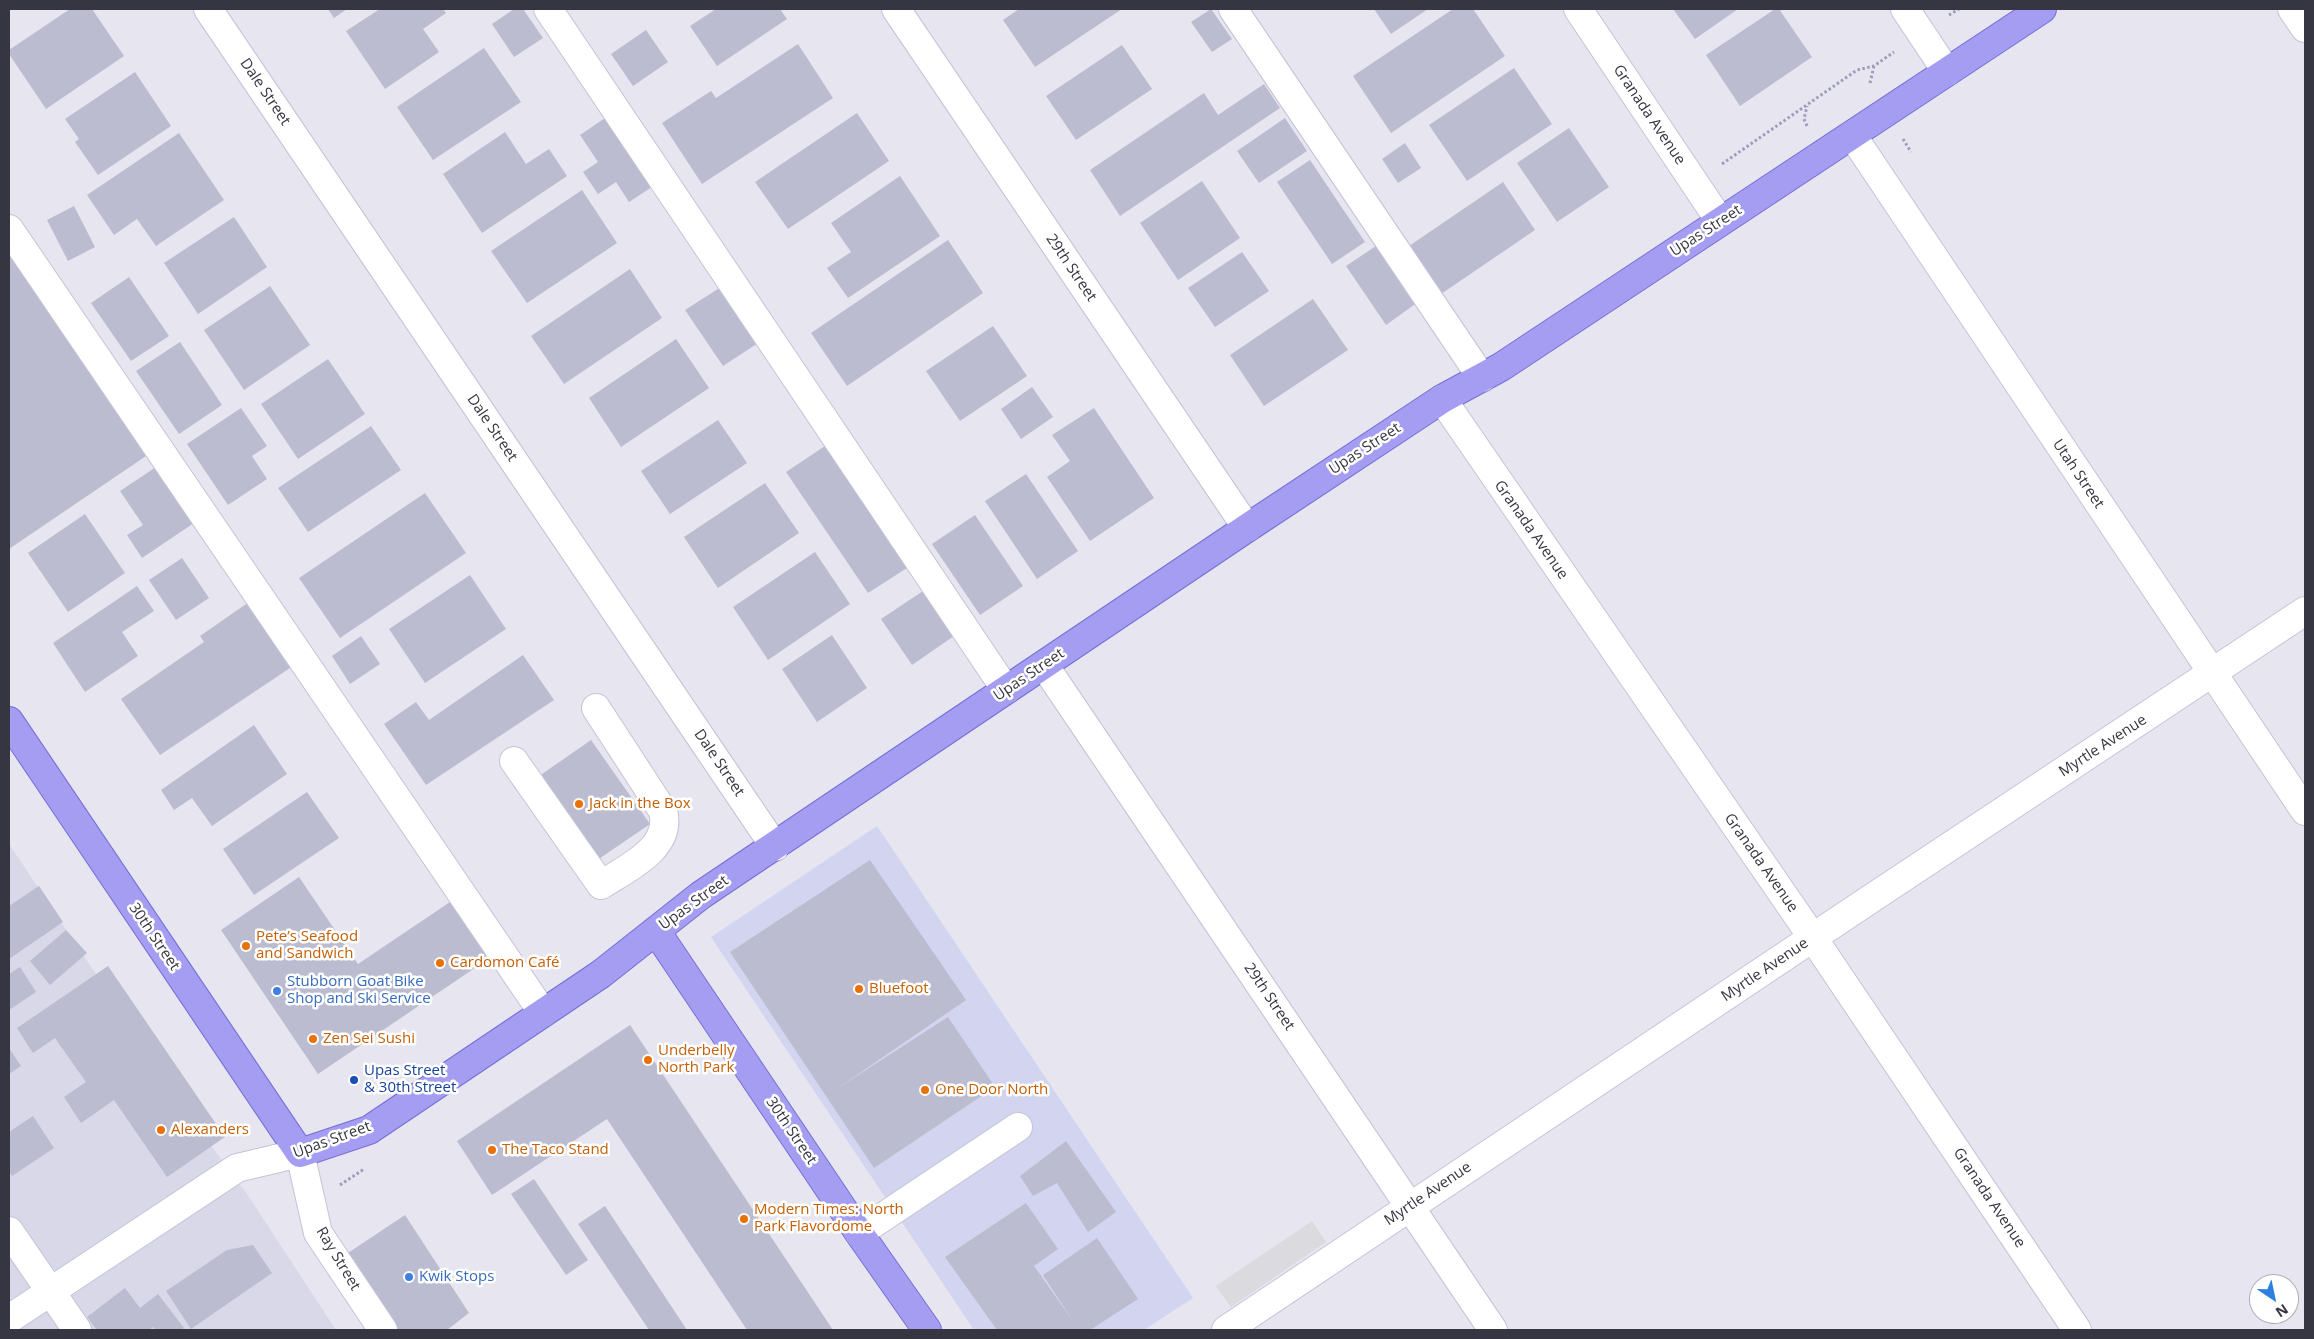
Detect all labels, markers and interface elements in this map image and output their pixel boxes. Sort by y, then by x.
street label: Dale Street [236,55,294,129]
street label: Granada Avenue [1609,62,1689,168]
street label: Upas Street [1667,201,1745,261]
street label: 29th Street [1042,231,1100,305]
street label: Dale Street [463,391,521,465]
street label: Upas Street [1326,419,1404,479]
street label: Utah Street [2048,436,2108,512]
street label: Granada Avenue [1490,477,1572,583]
street label: Upas Street [990,645,1068,705]
street label: Myrtle Avenue [2056,711,2150,781]
street label: Dale Street [690,726,748,800]
place label: Jack in the Box [589,795,691,813]
marker: Jack in the Box [573,798,585,810]
street label: Granada Avenue [1720,810,1802,916]
street label: Upas Street [656,872,732,934]
street label: 30th Street [125,900,183,974]
place label: Pete’s Seafood and Sandwich [256,928,358,963]
street label: Myrtle Avenue [1718,934,1812,1006]
marker: Pete’s Seafood and Sandwich [240,940,252,952]
place label: Cardomon Café [450,954,559,972]
marker: Cardomon Café [434,957,446,969]
street label: 29th Street [1240,960,1298,1034]
place label: Stubborn Goat Bike Shop and Ski Service [287,973,431,1008]
place label: Bluefoot [869,980,929,998]
marker: Bluefoot [853,983,865,995]
marker: Stubborn Goat Bike Shop and Ski Service [271,985,283,997]
place label: Zen Sei Sushi [323,1030,415,1048]
marker: Zen Sei Sushi [307,1033,319,1045]
place label: Underbelly North Park [658,1042,735,1077]
marker: Underbelly North Park [642,1054,654,1066]
place label: Upas Street & 30th Street [364,1062,456,1097]
marker: Upas Street & 30th Street [348,1074,360,1086]
place label: One Door North [935,1081,1048,1099]
marker: One Door North [919,1084,931,1096]
street label: 30th Street [762,1094,820,1168]
street label: Upas Street [291,1118,373,1162]
place label: Alexanders [171,1121,249,1139]
marker: Alexanders [155,1124,167,1136]
place label: The Taco Stand [502,1141,609,1159]
marker: The Taco Stand [486,1144,498,1156]
street label: Granada Avenue [1949,1145,2029,1251]
street label: Myrtle Avenue [1381,1158,1475,1230]
place label: Modern Times: North Park Flavordome [754,1201,904,1236]
marker: Modern Times: North Park Flavordome [738,1213,750,1225]
street label: Ray Street [312,1224,364,1294]
place label: Kwik Stops [419,1268,494,1286]
marker: Kwik Stops [403,1271,415,1283]
north arrow [2249,1274,2299,1324]
text: N [2272,1300,2292,1322]

